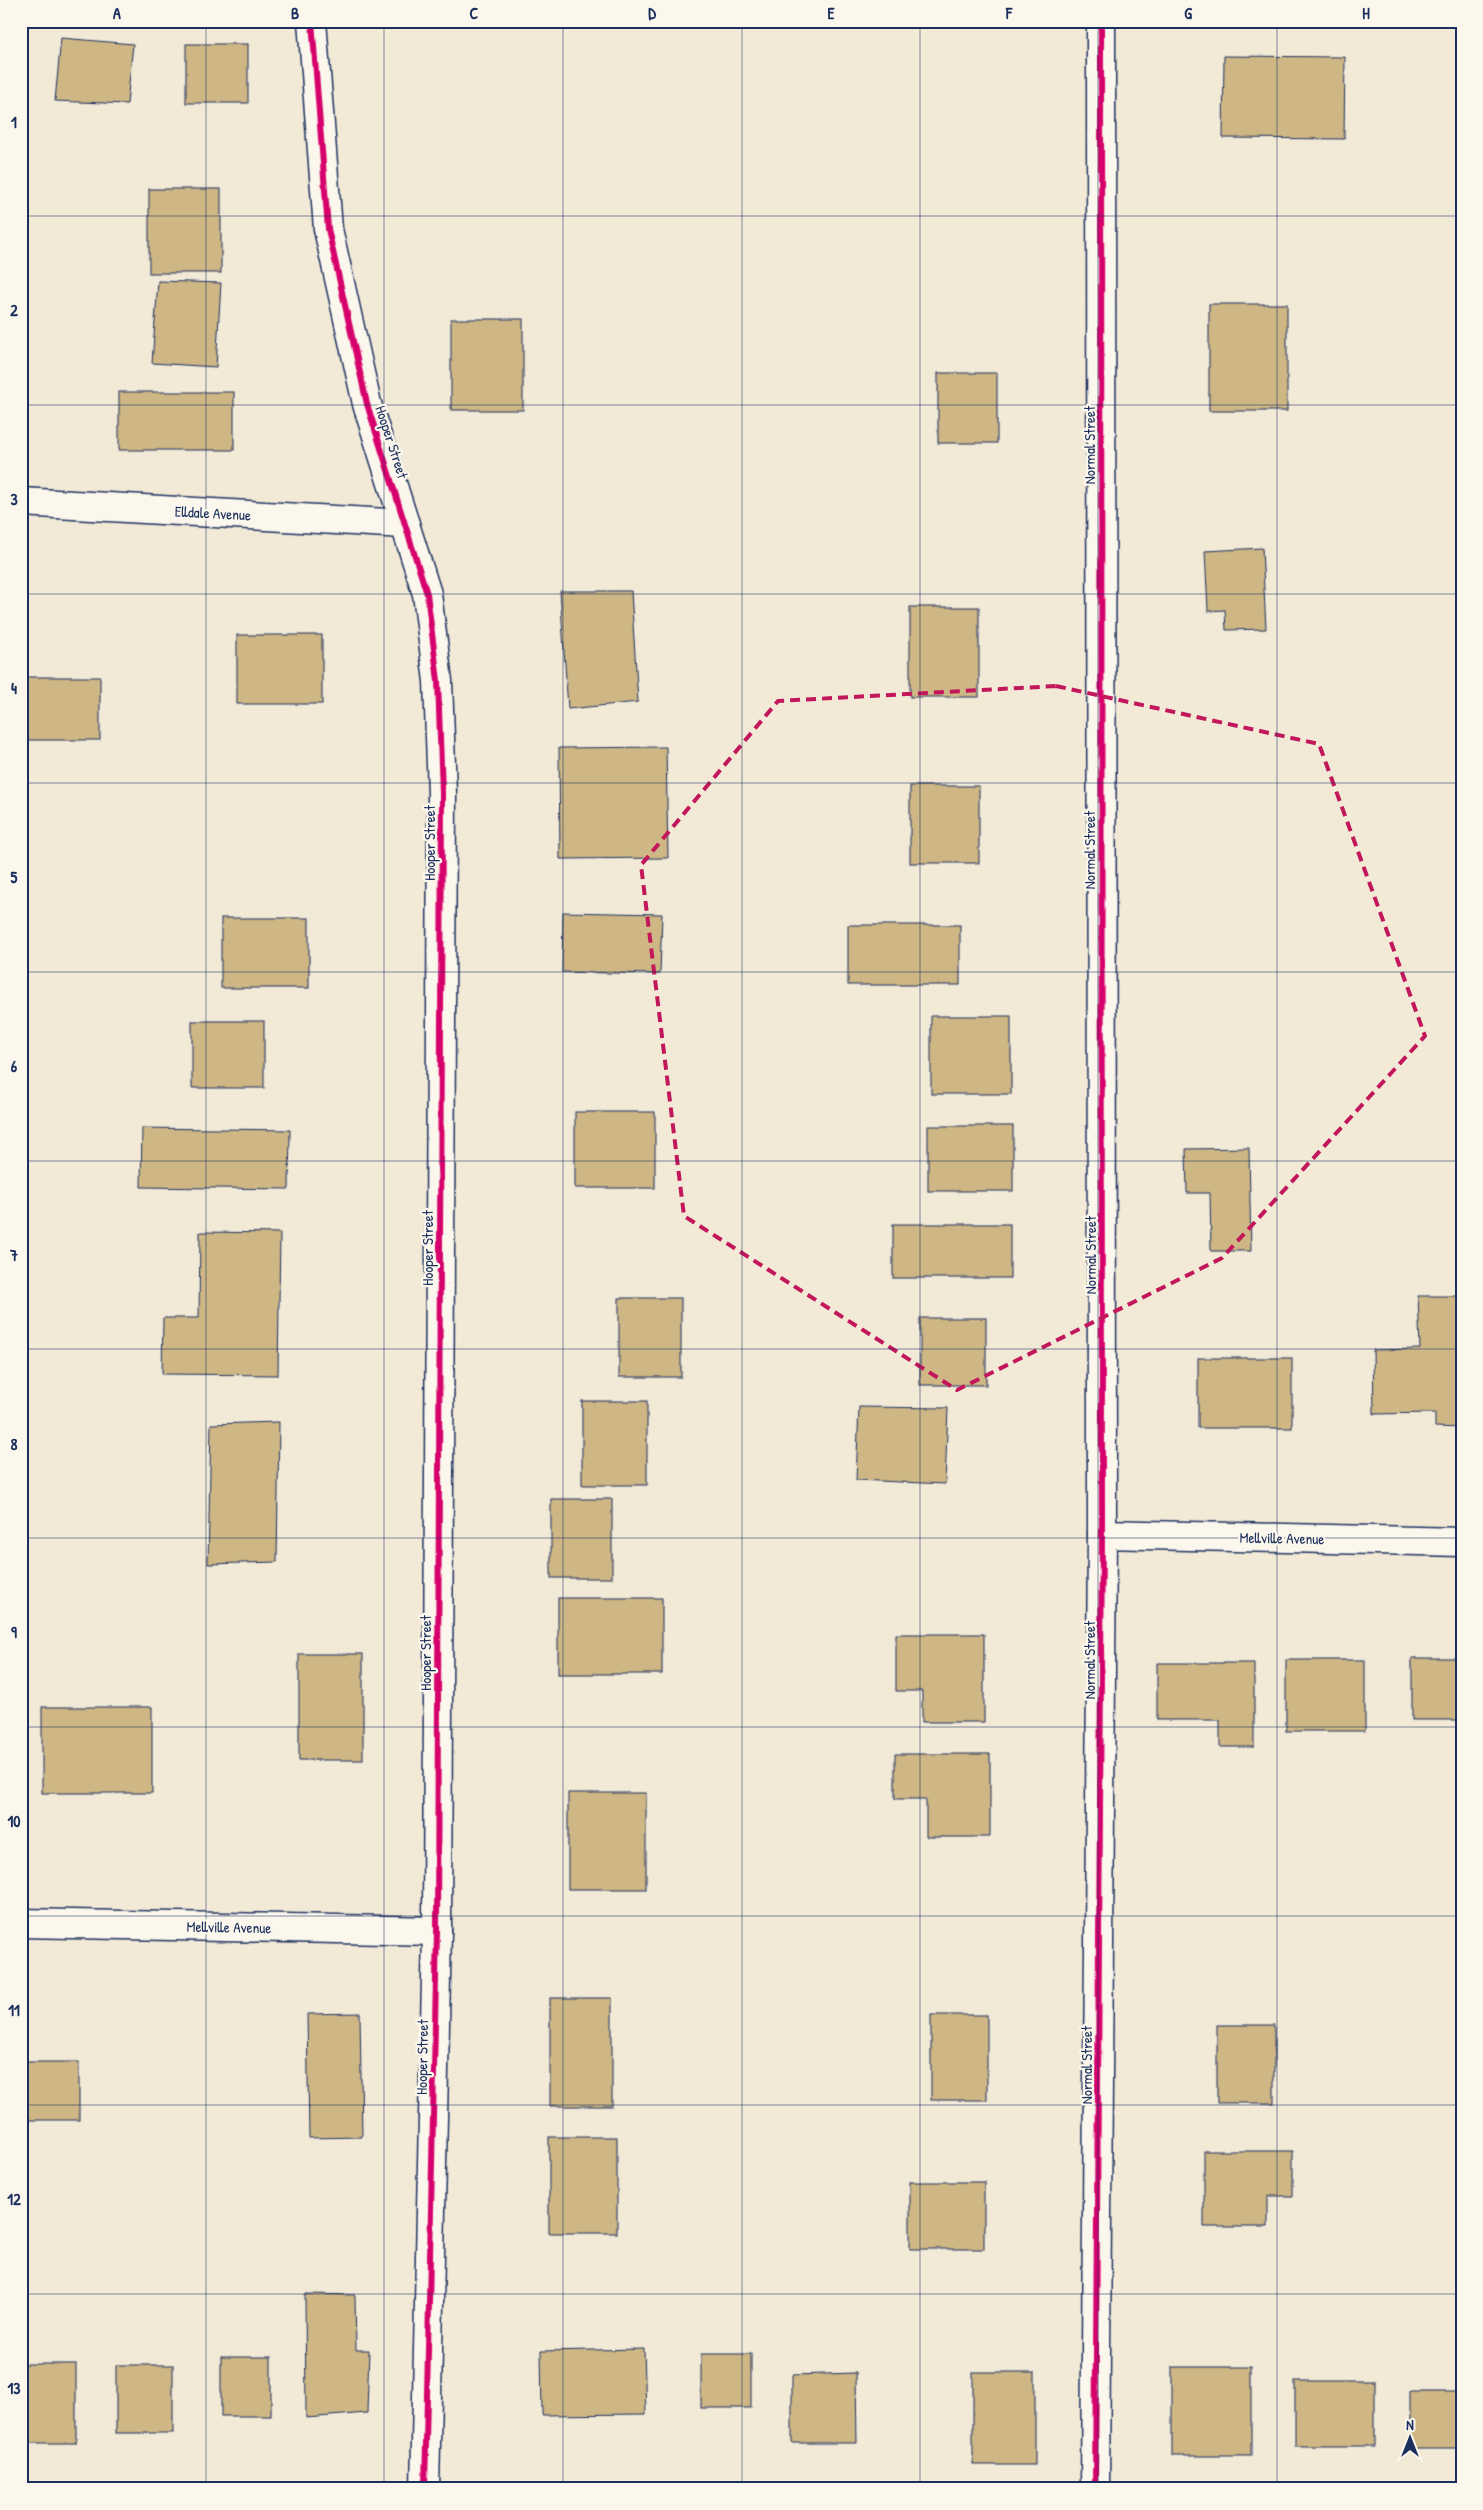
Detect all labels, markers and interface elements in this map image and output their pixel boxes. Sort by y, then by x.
text: A [113,2,121,24]
text: B [291,2,299,24]
text: C [470,2,479,24]
text: D [648,2,656,24]
text: E [827,2,835,24]
text: F [1005,2,1013,24]
text: G [1184,2,1192,24]
text: H [1362,2,1370,24]
text: 1 [11,111,17,133]
text: 2 [10,299,18,321]
street label: Hooper Street [370,403,414,482]
street label: Normal Street [1079,405,1100,484]
text: 3 [10,488,18,510]
street label: Elldale Avenue [174,501,252,525]
text: 4 [11,677,17,699]
street label: Hooper Street [419,804,440,881]
street label: Normal Street [1079,810,1100,889]
text: 5 [11,866,18,888]
text: 6 [11,1055,18,1077]
street label: Hooper Street [417,1209,438,1286]
street label: Normal Street [1080,1215,1101,1294]
text: 7 [9,1244,18,1266]
text: 8 [11,1433,18,1455]
street label: Mellville Avenue [1239,1527,1325,1549]
street label: Hooper Street [415,1614,436,1691]
street label: Normal Street [1079,1620,1100,1699]
text: 9 [11,1621,17,1643]
text: 10 [8,1810,20,1832]
street label: Mellville Avenue [186,1916,272,1938]
text: 11 [8,1999,20,2021]
street label: Hooper Street [411,2018,433,2095]
street label: Normal Street [1076,2025,1097,2104]
text: 12 [7,2188,21,2210]
text: 13 [8,2377,20,2399]
north arrow [1386,2412,1436,2462]
text: N [1406,2415,1414,2434]

